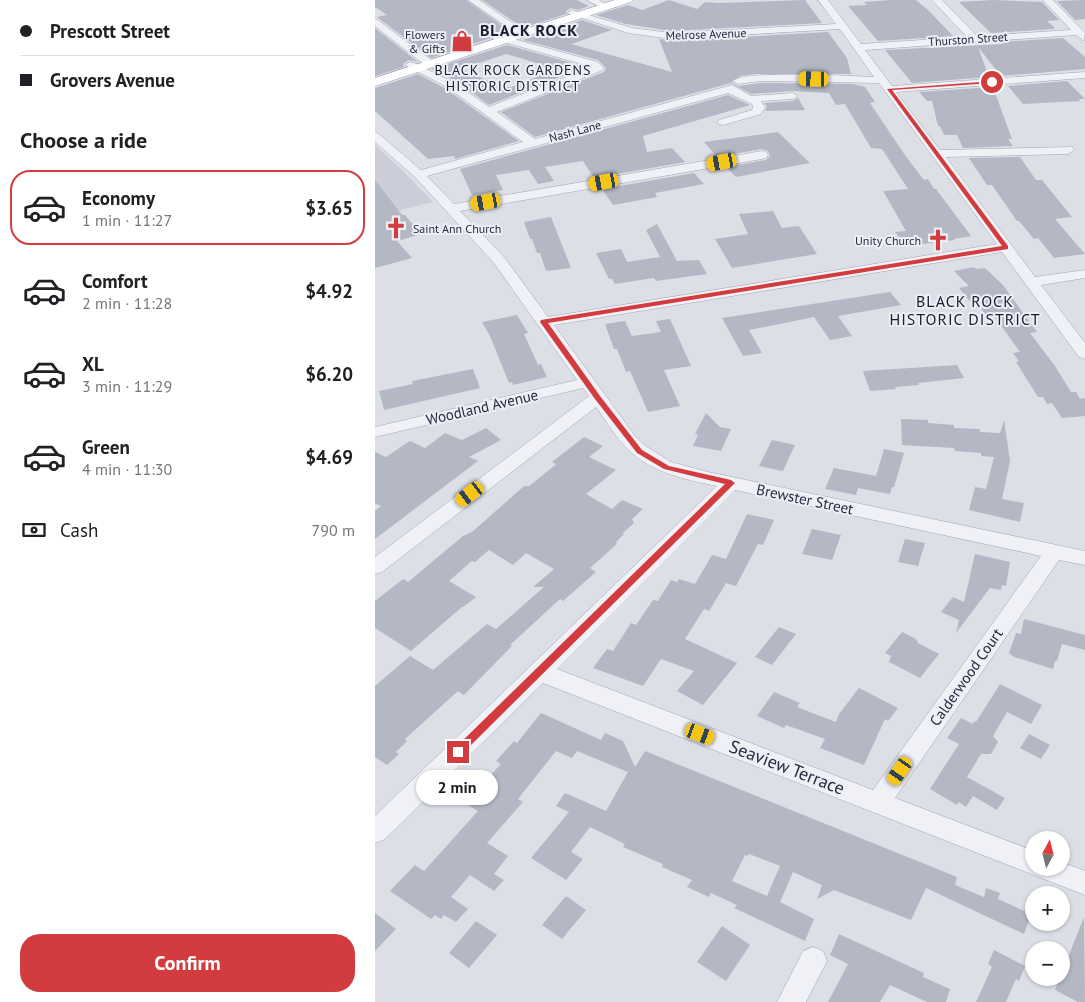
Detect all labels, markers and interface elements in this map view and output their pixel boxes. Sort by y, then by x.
text: Prescott Street [50,19,170,43]
district label: BLACK ROCK [480,20,578,40]
street label: Melrose Avenue [665,25,747,43]
place label: Flowers & Gifts [405,27,445,56]
shop icon: Flowers & Gifts [449,28,475,54]
street label: Thurston Street [928,29,1008,49]
district label: BLACK ROCK GARDENS HISTORIC DISTRICT [435,61,591,95]
text: Grovers Avenue [50,68,175,92]
car [798,71,829,87]
route start [981,71,1003,93]
street label: Nash Lane [547,117,603,145]
text: Choose a ride [20,126,147,154]
car [705,152,738,172]
car [587,172,620,192]
icon: car [22,185,67,230]
text: Economy [82,186,155,210]
car [469,192,502,212]
text: $3.65 [305,196,353,220]
text: 1 min · 11:27 [82,210,172,230]
church icon: Saint Ann Church [383,215,409,241]
place label: Saint Ann Church [413,221,501,236]
church icon: Unity Church [925,227,951,253]
place label: Unity Church [855,233,921,248]
icon: car [22,268,67,313]
text: Comfort [82,269,148,293]
text: $4.92 [305,279,353,303]
district label: BLACK ROCK HISTORIC DISTRICT [889,291,1041,329]
text: 2 min · 11:28 [82,293,172,313]
icon: car [22,351,67,396]
text: XL [82,352,104,376]
text: $6.20 [305,362,353,386]
text: 3 min · 11:29 [82,376,172,396]
street label: Woodland Avenue [424,385,540,429]
icon: car [22,434,67,479]
text: Green [82,435,130,459]
text: $4.69 [305,445,353,469]
text: 4 min · 11:30 [82,459,172,479]
car [453,479,486,509]
street label: Brewster Street [755,479,855,519]
icon: cash [20,516,48,544]
text: Cash [60,518,98,542]
text: 790 m [312,520,355,540]
street label: Calderwood Court [925,625,1007,729]
car [683,722,716,746]
street label: Seaview Terrace [726,734,848,800]
route end [447,741,469,763]
car [885,754,914,788]
callout: 2 min [417,770,499,804]
text: 2 min [437,777,477,797]
north arrow [1025,831,1070,876]
map controls [1025,831,1070,986]
button: + [1025,886,1070,931]
button: Confirm [20,934,355,992]
button: − [1025,941,1070,986]

